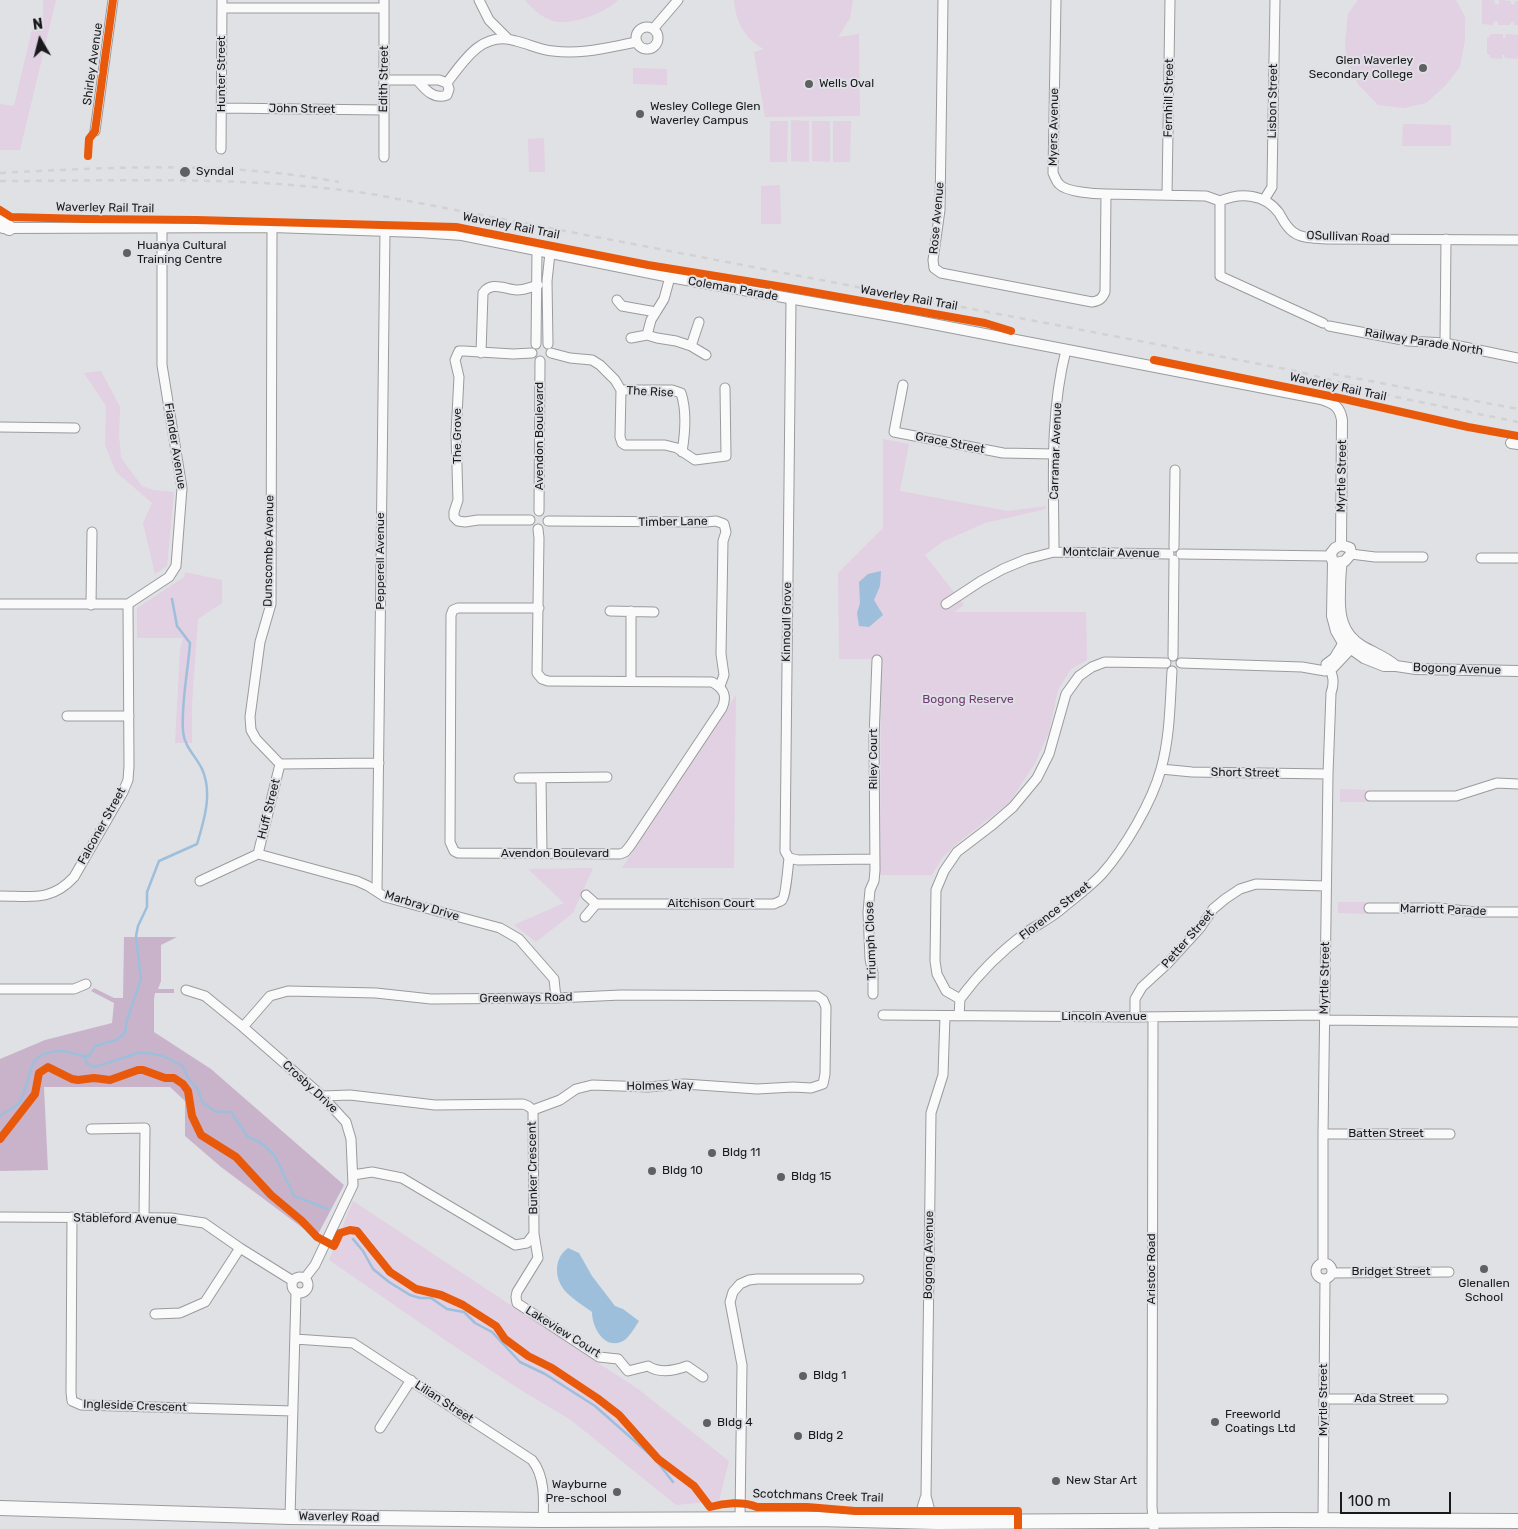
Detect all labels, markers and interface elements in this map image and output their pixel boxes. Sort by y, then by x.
north arrow [15,15,65,65]
text: N [32,16,44,34]
street label: Shirley Avenue [80,22,106,106]
street label: Hunter Street [215,36,229,112]
street label: Edith Street [376,45,392,113]
place label: Glen Waverley Secondary College [1309,54,1413,82]
street label: Fernhill Street [1161,58,1177,138]
marker: Glen Waverley Secondary College [1417,62,1429,74]
street label: Lisbon Street [1265,64,1281,138]
place label: Wells Oval [819,77,874,91]
marker: Wells Oval [803,78,815,90]
street label: Myers Avenue [1046,88,1062,166]
place label: Wesley College Glen Waverley Campus [650,100,761,128]
street label: John Street [269,101,335,117]
marker: Wesley College Glen Waverley Campus [634,108,646,120]
marker: Syndal [178,165,192,179]
place label: Syndal [196,165,234,179]
street label: Rose Avenue [927,181,947,255]
street label: Waverley Rail Trail [56,200,154,216]
street label: Waverley Rail Trail [461,210,561,242]
street label: OSullivan Road [1306,228,1390,246]
place label: Huanya Cultural Training Centre [137,239,227,267]
marker: Huanya Cultural Training Centre [121,247,133,259]
street label: Coleman Parade [687,274,779,304]
street label: Waverley Rail Trail [859,282,959,314]
street label: Railway Parade North [1364,326,1484,358]
street label: Waverley Rail Trail [1288,370,1388,404]
street label: Avendon Boulevard [533,382,547,490]
street label: The Rise [626,384,674,400]
street label: Fiander Avenue [161,402,189,490]
street label: Carramar Avenue [1047,402,1065,500]
street label: The Grove [451,408,465,464]
street label: Grace Street [914,429,986,457]
street label: Myrtle Street [1334,440,1350,512]
street label: Dunscombe Avenue [261,495,277,607]
street label: Pepperell Avenue [374,512,388,610]
street label: Timber Lane [638,514,708,530]
street label: Montclair Avenue [1062,545,1160,561]
street label: Kinnoull Grove [779,582,795,662]
street label: Bogong Avenue [1413,660,1501,678]
park label: Bogong Reserve [922,693,1014,707]
street label: Riley Court [867,728,881,790]
street label: Short Street [1211,765,1279,781]
street label: Huff Street [255,777,283,841]
street label: Falconer Street [75,785,129,867]
street label: Avendon Boulevard [501,847,609,861]
street label: Florence Street [1017,879,1093,943]
street label: Marbray Drive [383,888,461,924]
street label: Aitchison Court [667,897,755,911]
street label: Triumph Close [862,901,880,981]
street label: Marriott Parade [1400,901,1486,919]
street label: Petter Street [1159,907,1217,971]
street label: Myrtle Street [1317,942,1333,1014]
street label: Greenways Road [479,990,573,1006]
street label: Lincoln Avenue [1061,1010,1147,1024]
street label: Crosby Drive [279,1058,341,1116]
street label: Holmes Way [626,1078,694,1094]
street label: Bunker Crescent [525,1121,541,1215]
street label: Batten Street [1348,1127,1424,1141]
place label: Bldg 11 [722,1146,760,1160]
marker: Bldg 11 [706,1147,718,1159]
place label: Bldg 10 [662,1164,703,1178]
marker: Bldg 10 [646,1165,658,1177]
place label: Bldg 15 [791,1170,831,1184]
marker: Bldg 15 [775,1171,787,1183]
street label: Stableford Avenue [73,1211,177,1227]
street label: Bogong Avenue [921,1211,937,1299]
street label: Aristoc Road [1145,1233,1159,1305]
marker: Glenallen School [1478,1263,1490,1275]
street label: Bridget Street [1352,1265,1430,1279]
place label: Glenallen School [1458,1277,1510,1305]
street label: Lakeview Court [523,1303,603,1361]
street label: Myrtle Street [1317,1364,1331,1436]
place label: Bldg 1 [813,1369,846,1383]
marker: Bldg 1 [797,1370,809,1382]
street label: Lilian Street [412,1378,476,1426]
street label: Ada Street [1354,1392,1414,1406]
street label: Ingleside Crescent [83,1397,187,1415]
place label: Freeworld Coatings Ltd [1225,1408,1296,1436]
place label: Bldg 4 [717,1416,753,1430]
marker: Freeworld Coatings Ltd [1209,1416,1221,1428]
marker: Bldg 4 [701,1417,713,1429]
place label: Bldg 2 [808,1429,843,1443]
marker: Bldg 2 [792,1430,804,1442]
place label: New Star Art [1066,1474,1137,1488]
marker: New Star Art [1050,1475,1062,1487]
place label: Wayburne Pre-school [546,1478,607,1506]
scale bar [1343,1482,1454,1514]
marker: Wayburne Pre-school [611,1486,623,1498]
street label: Scotchmans Creek Trail [752,1487,884,1505]
text: 100 m [1348,1492,1390,1510]
street label: Waverley Road [298,1509,380,1525]

